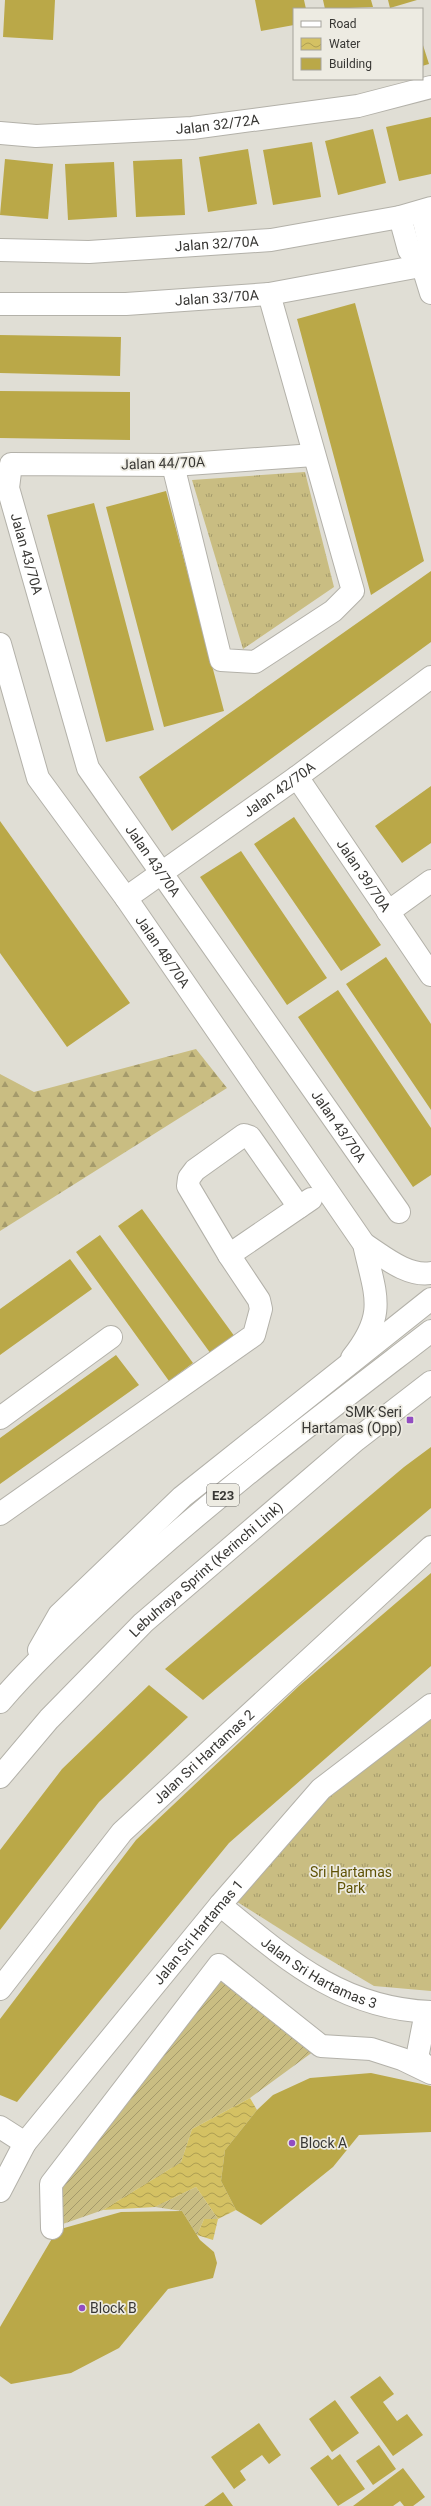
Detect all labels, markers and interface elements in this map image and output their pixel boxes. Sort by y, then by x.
legend [293,8,423,80]
text: Road [329,17,357,31]
text: Water [329,37,360,51]
text: Building [329,57,372,71]
street label: Jalan 32/72A [175,111,260,137]
street label: Jalan 32/70A [174,233,259,254]
street label: Jalan 33/70A [174,287,259,309]
street label: Jalan 44/70A [121,454,205,472]
street label: Jalan 43/70A [8,511,46,596]
street label: Jalan 42/70A [241,758,318,820]
street label: Jalan 43/70A [122,822,184,900]
street label: Jalan 39/70A [334,836,394,915]
street label: Jalan 48/70A [132,912,193,991]
street label: Jalan 43/70A [308,1087,370,1165]
place label: SMK Seri Hartamas (Opp) [302,1404,402,1437]
marker: SMK Seri Hartamas (Opp) [405,1415,415,1425]
road number: E23 [207,1484,239,1506]
street label: Lebuhraya Sprint (Kerinchi Link) [126,1499,286,1640]
street label: Jalan Sri Hartamas 2 [150,1706,257,1807]
park label: Sri Hartamas Park [310,1864,392,1896]
street label: Jalan Sri Hartamas 1 [150,1877,246,1988]
street label: Jalan Sri Hartamas 3 [258,1934,379,2011]
place label: Block A [300,2135,347,2151]
marker: Block A [287,2138,297,2148]
place label: Block B [90,2300,137,2316]
marker: Block B [77,2303,87,2313]

